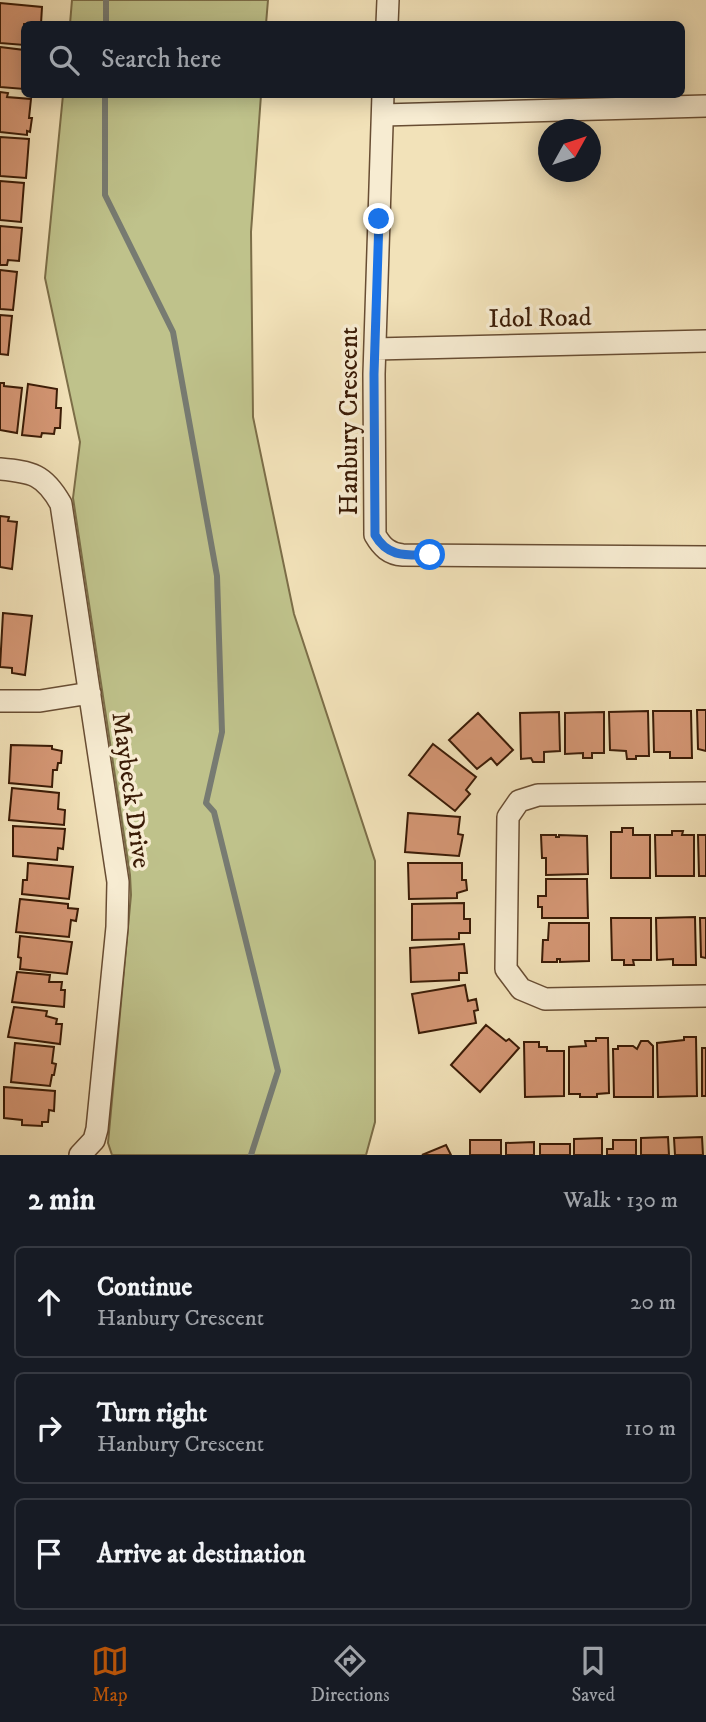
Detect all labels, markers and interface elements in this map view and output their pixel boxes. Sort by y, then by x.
search box [21,21,685,98]
icon: search [45,41,83,79]
text: Search here [101,43,221,76]
north arrow [538,119,601,182]
route end [363,203,394,234]
street label: Idol Road [488,301,592,336]
street label: Hanbury Crescent [333,327,366,515]
route start [414,539,445,570]
street label: Maybeck Drive [103,710,158,870]
text: 2 min [28,1182,95,1219]
text: Walk · 130 m [563,1186,678,1215]
text: Continue [97,1271,192,1304]
icon: ahead [30,1283,68,1321]
text: 20 m [630,1288,676,1317]
text: Hanbury Crescent [97,1304,264,1333]
text: Turn right [97,1397,207,1430]
icon: right [30,1409,68,1447]
text: 110 m [625,1414,676,1443]
text: Hanbury Crescent [97,1430,264,1459]
icon: arrive [30,1535,68,1573]
text: Arrive at destination [97,1538,306,1571]
tab: Map [91,1642,129,1707]
tab: Directions [311,1642,390,1707]
tab: Saved [571,1642,615,1707]

